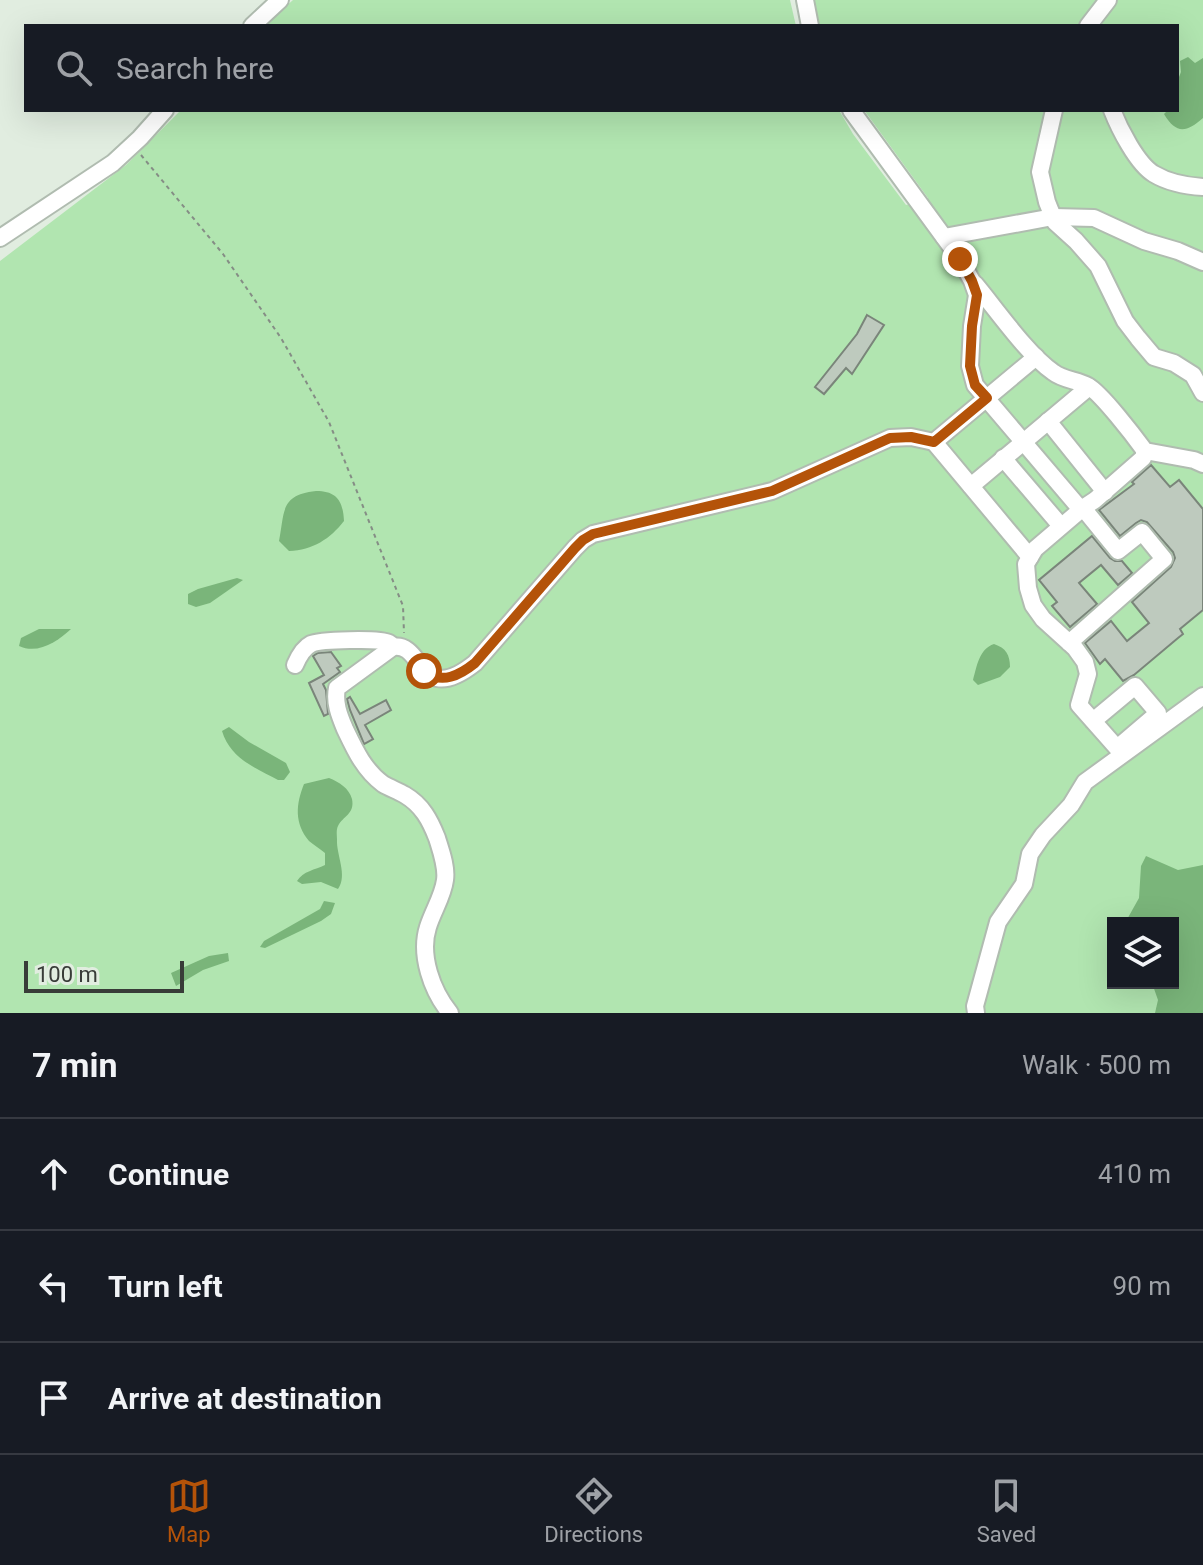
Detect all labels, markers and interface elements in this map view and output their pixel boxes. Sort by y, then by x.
search box [24,24,1179,112]
icon: search [52,46,96,90]
text: Search here [116,51,274,86]
route end [942,241,978,277]
route start [406,653,442,689]
map controls [1107,917,1179,989]
button: layers [1107,917,1179,989]
scale bar [24,957,184,993]
text: 100 m [36,962,98,987]
text: 7 min [32,1045,117,1085]
text: Walk · 500 m [1022,1050,1171,1080]
icon: ahead [32,1152,76,1196]
text: Continue [108,1157,229,1192]
text: 410 m [1098,1159,1171,1189]
icon: left [32,1264,76,1308]
text: Turn left [108,1269,223,1304]
text: 90 m [1113,1271,1171,1301]
icon: arrive [32,1376,76,1420]
text: Arrive at destination [108,1381,382,1416]
tab: Map [167,1474,211,1547]
tab: Directions [544,1474,643,1547]
tab: Saved [977,1474,1036,1547]

